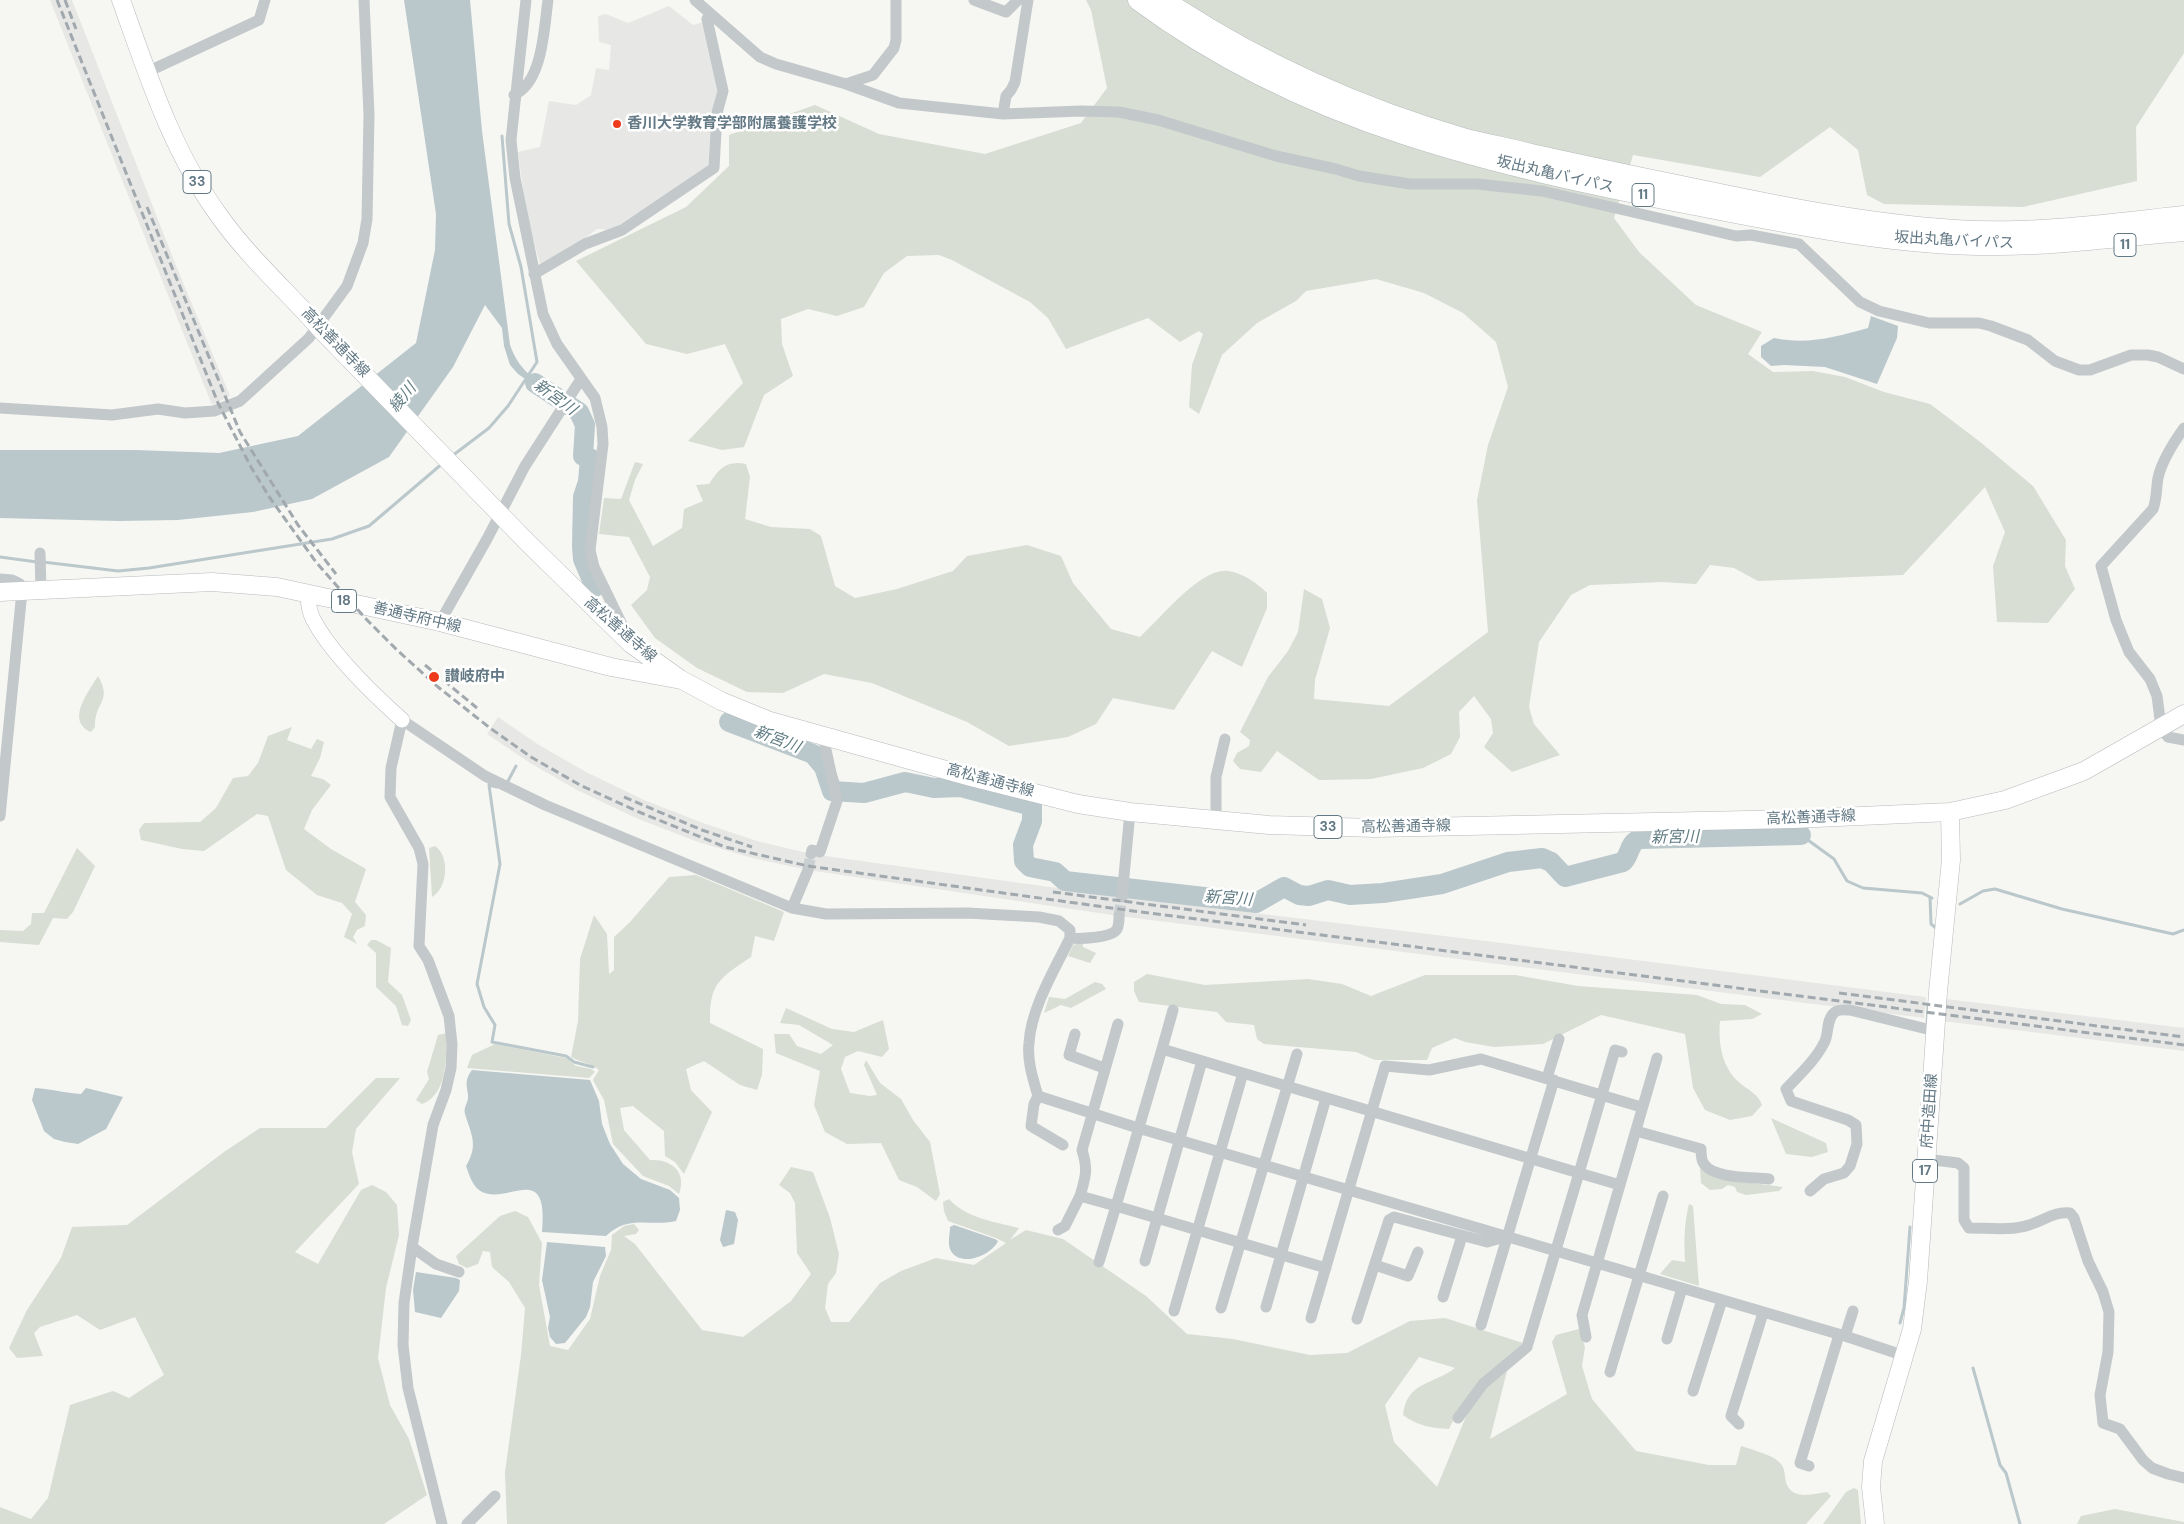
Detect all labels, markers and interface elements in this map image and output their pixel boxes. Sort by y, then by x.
place label: 香川大学教育学部附属養護学校 [627,115,837,133]
marker: 香川大学教育学部附属養護学校 [611,118,623,130]
street label: 坂出丸亀バイパス [1495,153,1615,197]
road number: 33 [183,170,211,193]
road number: 11 [1632,184,1654,206]
street label: 坂出丸亀バイパス [1894,229,2014,253]
road number: 11 [2114,234,2136,256]
street label: 高松善通寺線 [297,304,373,382]
water label: 新宮川 [530,376,580,420]
water label: 綾川 [385,380,421,416]
road number: 18 [332,590,356,612]
street label: 高松善通寺線 [580,594,660,666]
street label: 善通寺府中線 [371,599,463,637]
place label: 讃岐府中 [445,668,505,686]
marker: 讃岐府中 [427,670,441,684]
water label: 新宮川 [751,722,803,758]
street label: 高松善通寺線 [944,761,1036,801]
street label: 高松善通寺線 [1766,807,1856,829]
road number: 33 [1314,816,1342,839]
street label: 高松善通寺線 [1361,817,1451,837]
water label: 新宮川 [1651,828,1699,848]
water label: 新宮川 [1203,888,1253,910]
street label: 府中造田線 [1918,1073,1942,1149]
road number: 17 [1912,1160,1938,1182]

